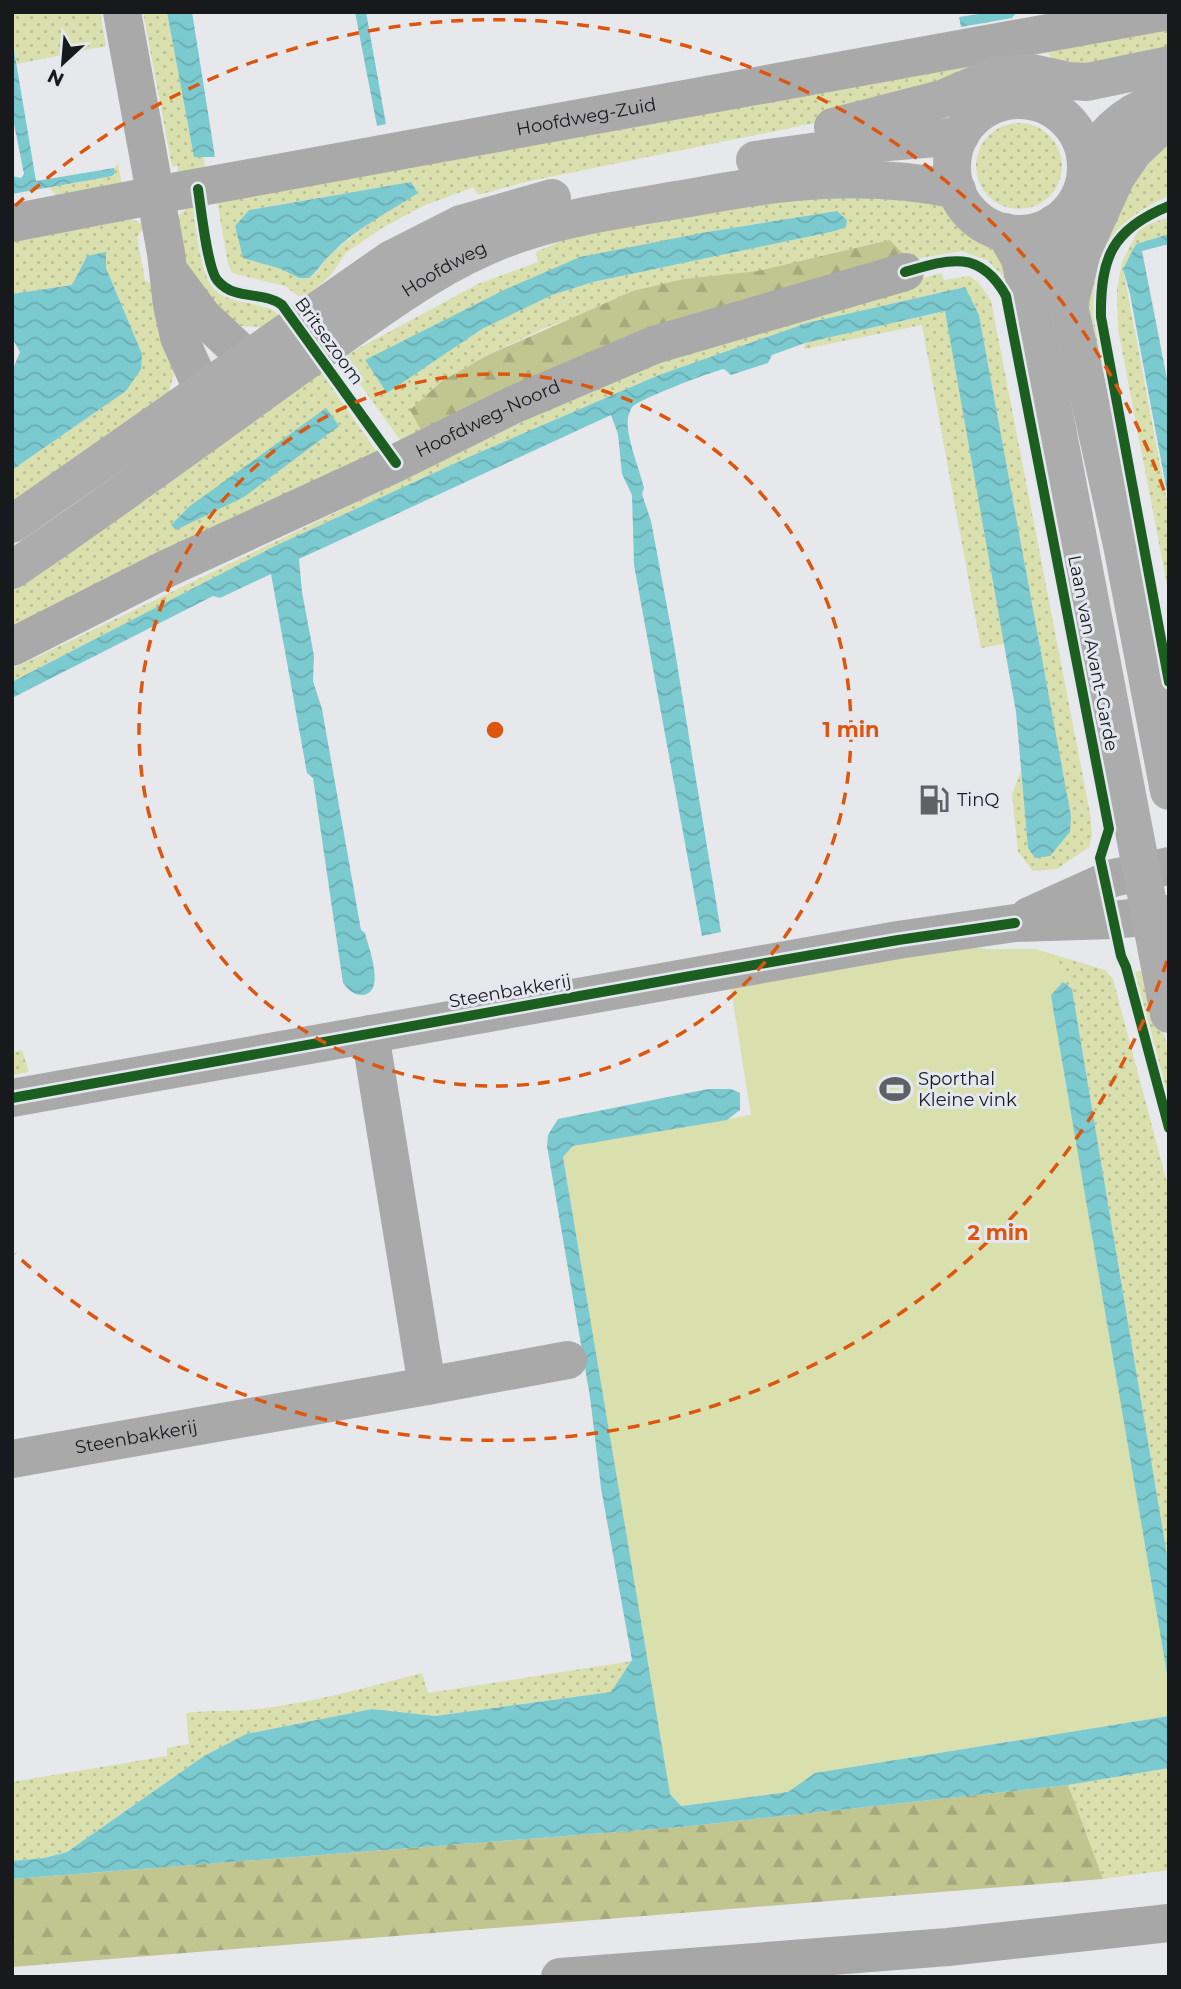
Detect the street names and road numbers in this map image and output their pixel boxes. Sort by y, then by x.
street label: Hoofdweg-Zuid [515,93,658,140]
street label: Hoofdweg [398,237,490,302]
street label: Britsezoom [290,293,368,389]
street label: Hoofdweg-Noord [412,375,564,462]
street label: Laan van Avant-Garde [1063,553,1123,753]
street label: Steenbakkerij [447,969,573,1013]
street label: Steenbakkerij [73,1416,199,1459]

